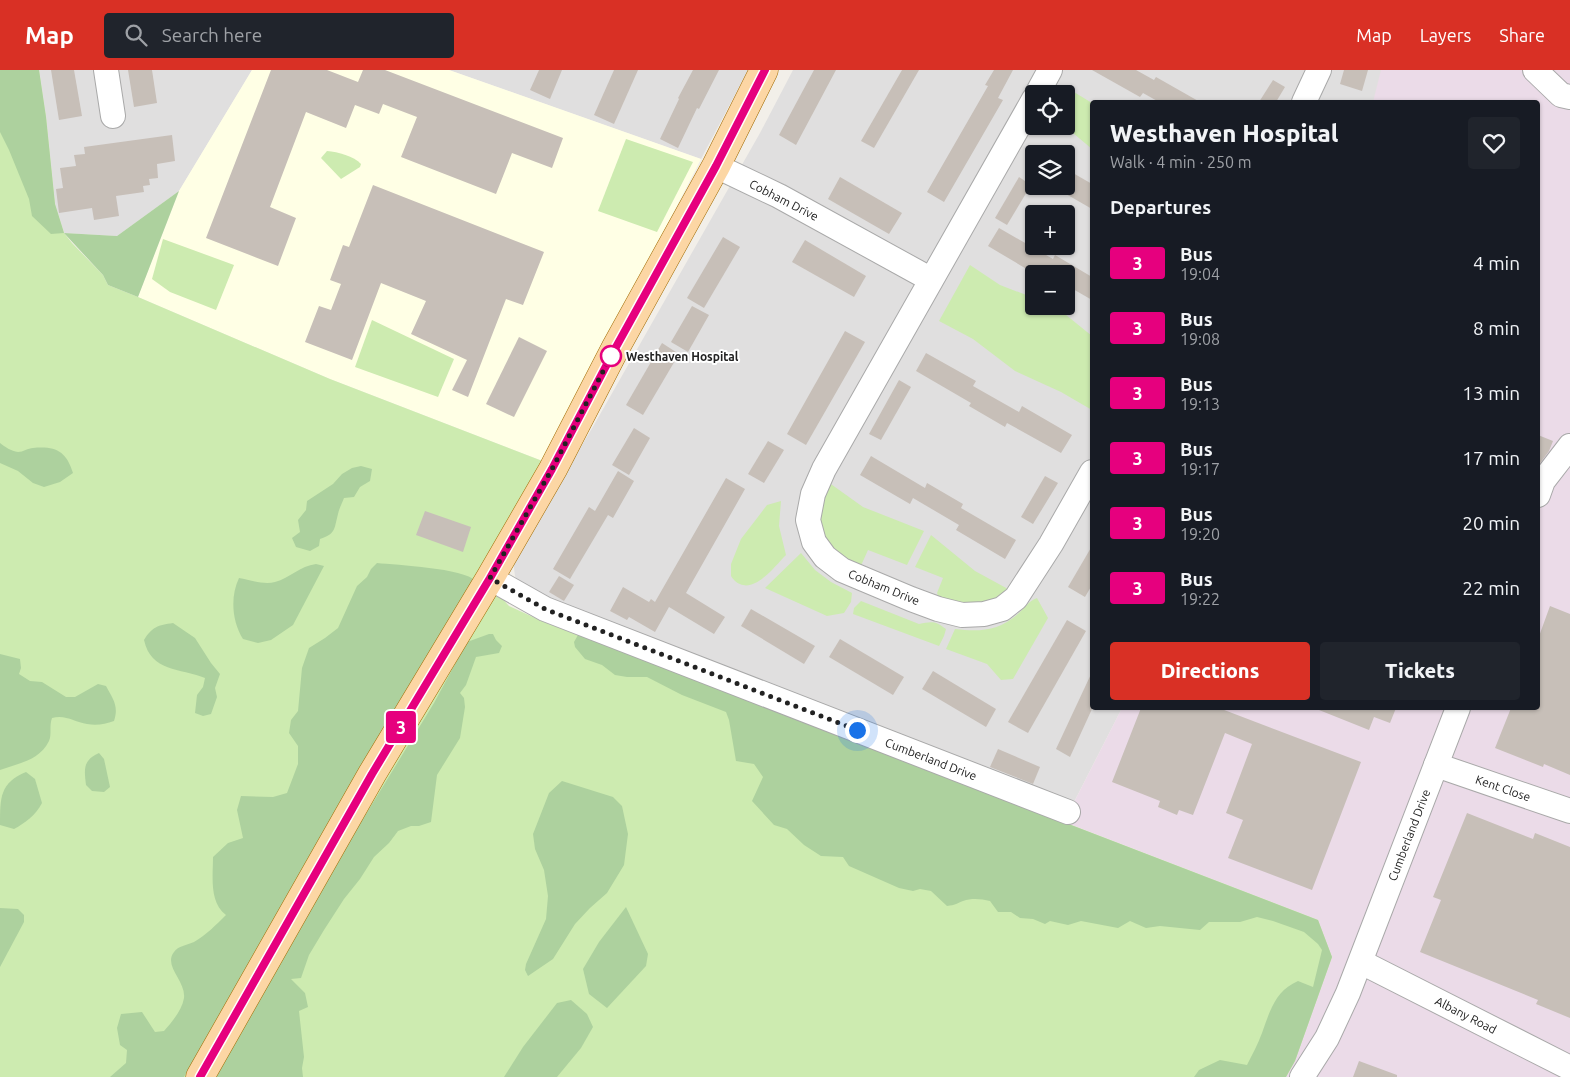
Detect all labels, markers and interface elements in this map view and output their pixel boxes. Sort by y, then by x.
search box [104,13,454,58]
icon: search [122,21,150,49]
text: Map [25,22,74,49]
text: Search here [162,24,262,46]
text: Map [1356,25,1392,45]
text: Layers [1420,25,1471,45]
text: Share [1499,25,1545,45]
map controls [1025,85,1075,315]
button: locate [1025,85,1075,135]
button: heart [1468,117,1520,169]
text: Westhaven Hospital [1110,120,1338,147]
button: layers [1025,145,1075,195]
text: Walk · 4 min · 250 m [1110,153,1252,171]
street label: Cobham Drive [747,177,821,223]
text: Departures [1110,196,1211,218]
button: + [1025,205,1075,255]
text: Bus [1180,243,1213,265]
text: 4 min [1473,252,1520,274]
text: 3 [1132,253,1143,273]
button: − [1025,265,1075,315]
text: 19:04 [1180,265,1220,283]
text: Bus [1180,308,1213,330]
text: 8 min [1473,317,1520,339]
text: 3 [1132,318,1143,338]
text: 19:08 [1180,330,1220,348]
marker: Westhaven Hospital [600,345,622,367]
place label: Westhaven Hospital [626,350,739,363]
text: Bus [1180,373,1213,395]
text: 13 min [1462,382,1520,404]
text: 3 [1132,383,1143,403]
text: 19:13 [1180,395,1220,413]
text: Bus [1180,438,1213,460]
text: 17 min [1462,447,1520,469]
text: 3 [1132,448,1143,468]
text: 19:17 [1180,460,1220,478]
text: Bus [1180,503,1213,525]
text: 20 min [1462,512,1520,534]
text: 3 [1132,513,1143,533]
text: 19:20 [1180,525,1220,543]
street label: Cobham Drive [846,567,922,607]
text: Bus [1180,568,1213,590]
text: 22 min [1462,577,1520,599]
text: 3 [1132,578,1143,598]
text: 19:22 [1180,590,1220,608]
button: Directions [1110,642,1310,700]
button: Tickets [1320,642,1520,700]
line badge: 3 [385,711,417,743]
text: 3 [396,717,406,737]
your location [845,718,870,743]
street label: Cumberland Drive [883,736,979,782]
street label: Kent Close [1474,773,1532,803]
street label: Cumberland Drive [1386,787,1432,883]
street label: Albany Road [1433,994,1499,1036]

